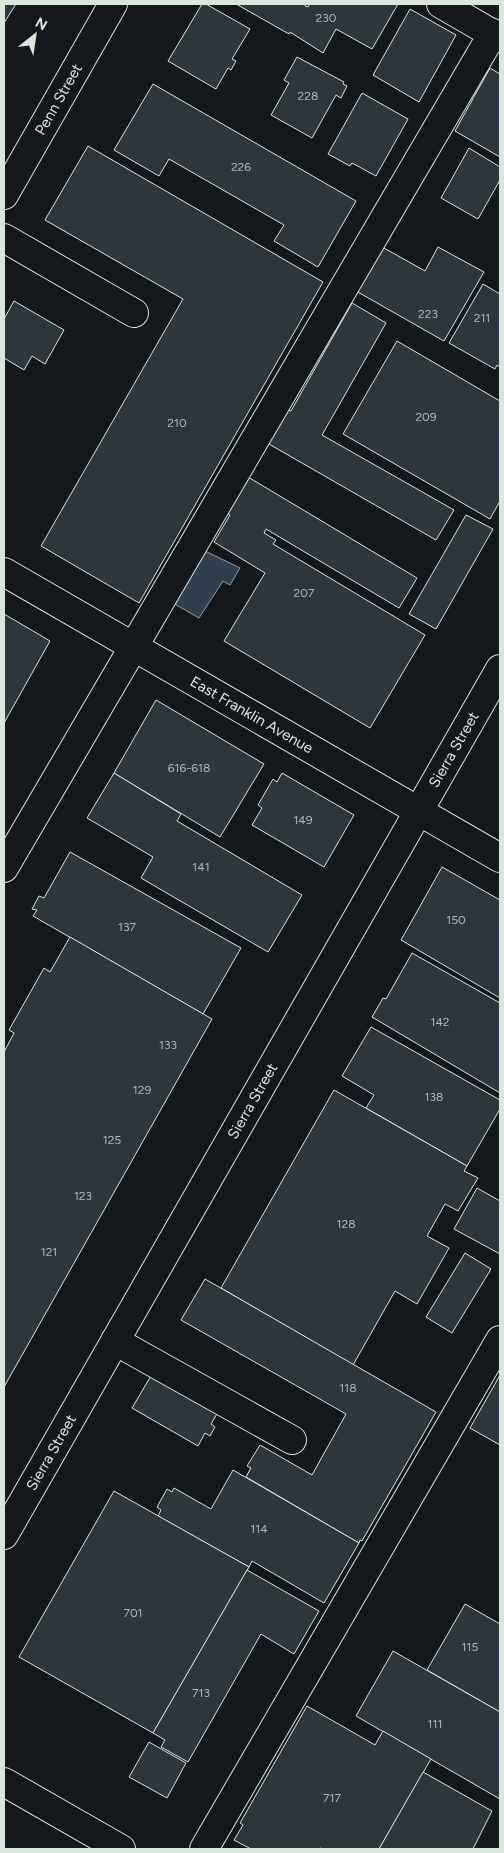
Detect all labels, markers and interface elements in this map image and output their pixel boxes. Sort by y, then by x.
north arrow [10,10,60,60]
house number: 230 [316,11,337,25]
text: N [32,14,50,34]
street label: Penn Street [31,60,86,138]
house number: 228 [298,89,318,103]
house number: 226 [231,160,251,174]
house number: 223 [418,307,438,321]
house number: 211 [474,311,490,325]
house number: 209 [415,410,437,424]
house number: 210 [167,416,187,430]
house number: 207 [294,586,315,600]
street label: East Franklin Avenue [187,672,316,757]
street label: Sierra Street [425,708,483,791]
house number: 616-618 [168,761,210,775]
house number: 149 [293,813,313,827]
house number: 141 [192,860,210,874]
house number: 150 [446,913,466,927]
house number: 137 [118,920,137,934]
house number: 142 [430,1015,450,1029]
house number: 133 [159,1038,177,1052]
street label: Sierra Street [224,1060,281,1142]
house number: 129 [133,1083,151,1097]
house number: 138 [425,1090,443,1104]
house number: 125 [103,1133,121,1147]
house number: 123 [74,1189,92,1203]
house number: 128 [336,1217,356,1231]
house number: 121 [41,1245,57,1259]
house number: 118 [339,1381,357,1395]
street label: Sierra Street [22,1411,80,1494]
house number: 114 [250,1522,268,1536]
house number: 701 [123,1606,143,1620]
house number: 115 [462,1640,479,1654]
house number: 713 [192,1686,210,1700]
house number: 111 [428,1717,442,1731]
house number: 717 [323,1791,341,1805]

